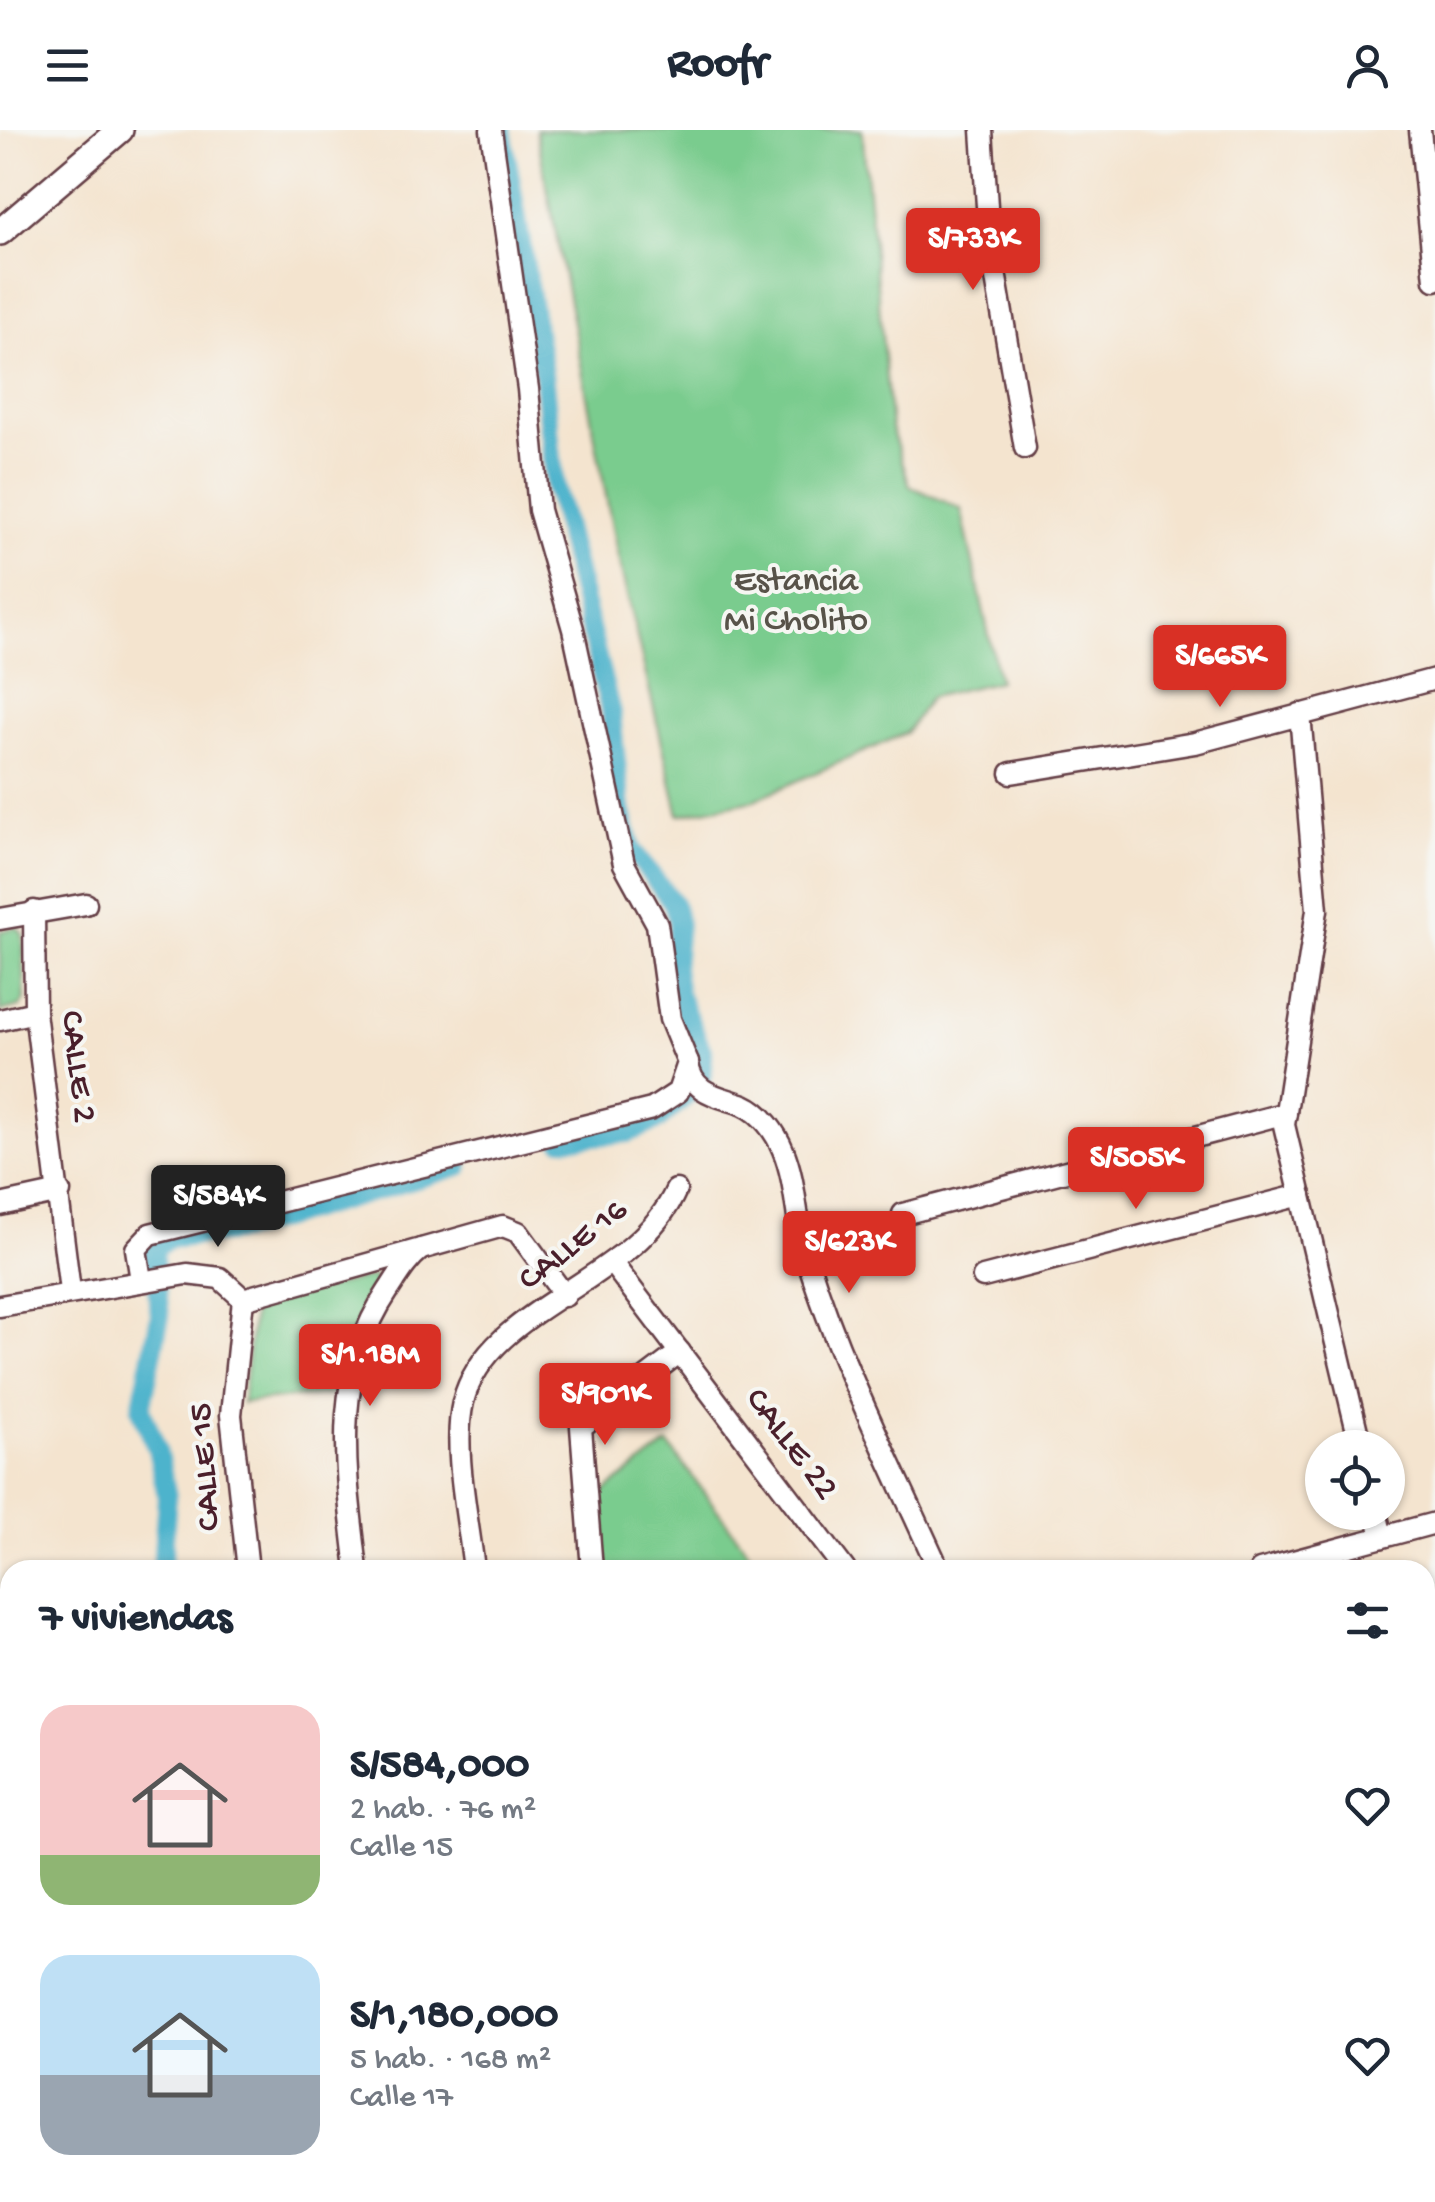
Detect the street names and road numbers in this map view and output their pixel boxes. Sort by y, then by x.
street label: CALLE 2 [49,1009,103,1125]
street label: CALLE 16 [511,1191,637,1301]
street label: CALLE 22 [735,1381,845,1509]
street label: CALLE 15 [182,1402,232,1532]

